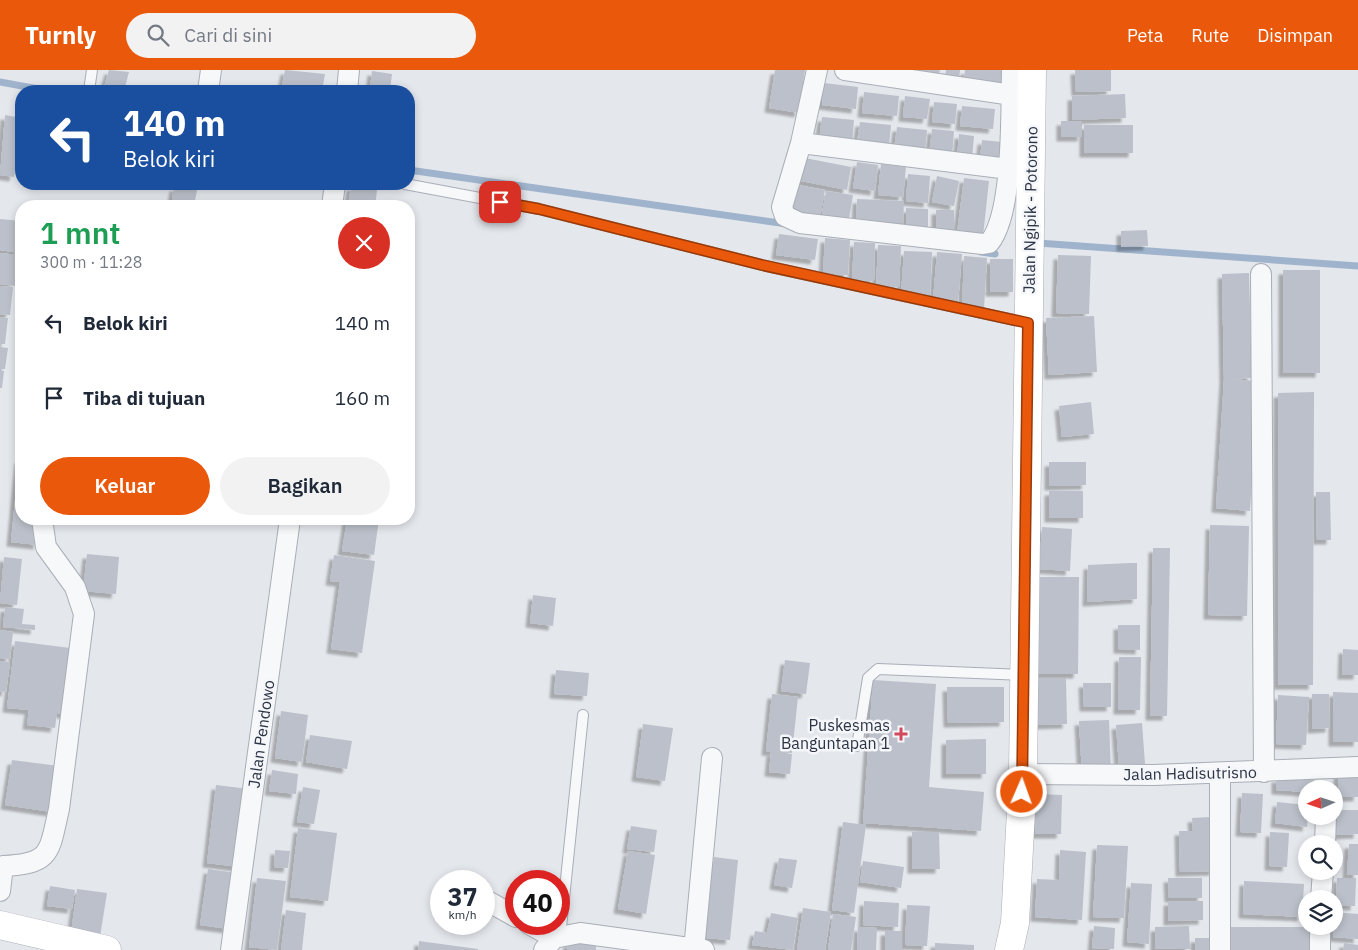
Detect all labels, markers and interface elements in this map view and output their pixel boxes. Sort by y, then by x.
search box [126,13,476,58]
text: Turnly [25,19,96,51]
icon: search [144,21,172,49]
text: Cari di sini [184,23,272,47]
text: Peta [1127,24,1163,47]
text: Rute [1191,24,1229,47]
text: Disimpan [1257,24,1333,47]
text: 140 m [123,100,226,146]
icon: left [40,105,105,170]
street label: Jalan Ngipik - Potorono [1019,126,1041,294]
text: Belok kiri [123,144,215,173]
pin [479,181,521,223]
icon: arrive [486,188,514,216]
text: 1 mnt [40,213,121,252]
button: close [338,217,390,269]
text: 300 m · 11:28 [40,252,142,272]
icon: left [40,309,68,337]
text: Belok kiri [83,311,168,335]
text: 140 m [335,311,390,335]
icon: arrive [40,384,68,412]
text: Tiba di tujuan [83,386,205,410]
text: 160 m [335,386,390,410]
button: Keluar [40,457,210,515]
button: Bagikan [220,457,390,515]
street label: Jalan Pendowo [244,679,278,789]
place label: Puskesmas Banguntapan 1 [781,715,890,753]
marker: Puskesmas Banguntapan 1 [894,727,908,741]
street label: Jalan Hadisutrisno [1123,762,1257,784]
position arrow [995,765,1047,817]
north arrow [1298,780,1342,825]
map controls [1298,780,1343,935]
button: search [1298,835,1343,880]
speed limit sign: 40 [505,870,570,935]
text: 37 [447,880,478,913]
button: layers [1298,890,1343,935]
text: km/h [448,907,477,922]

